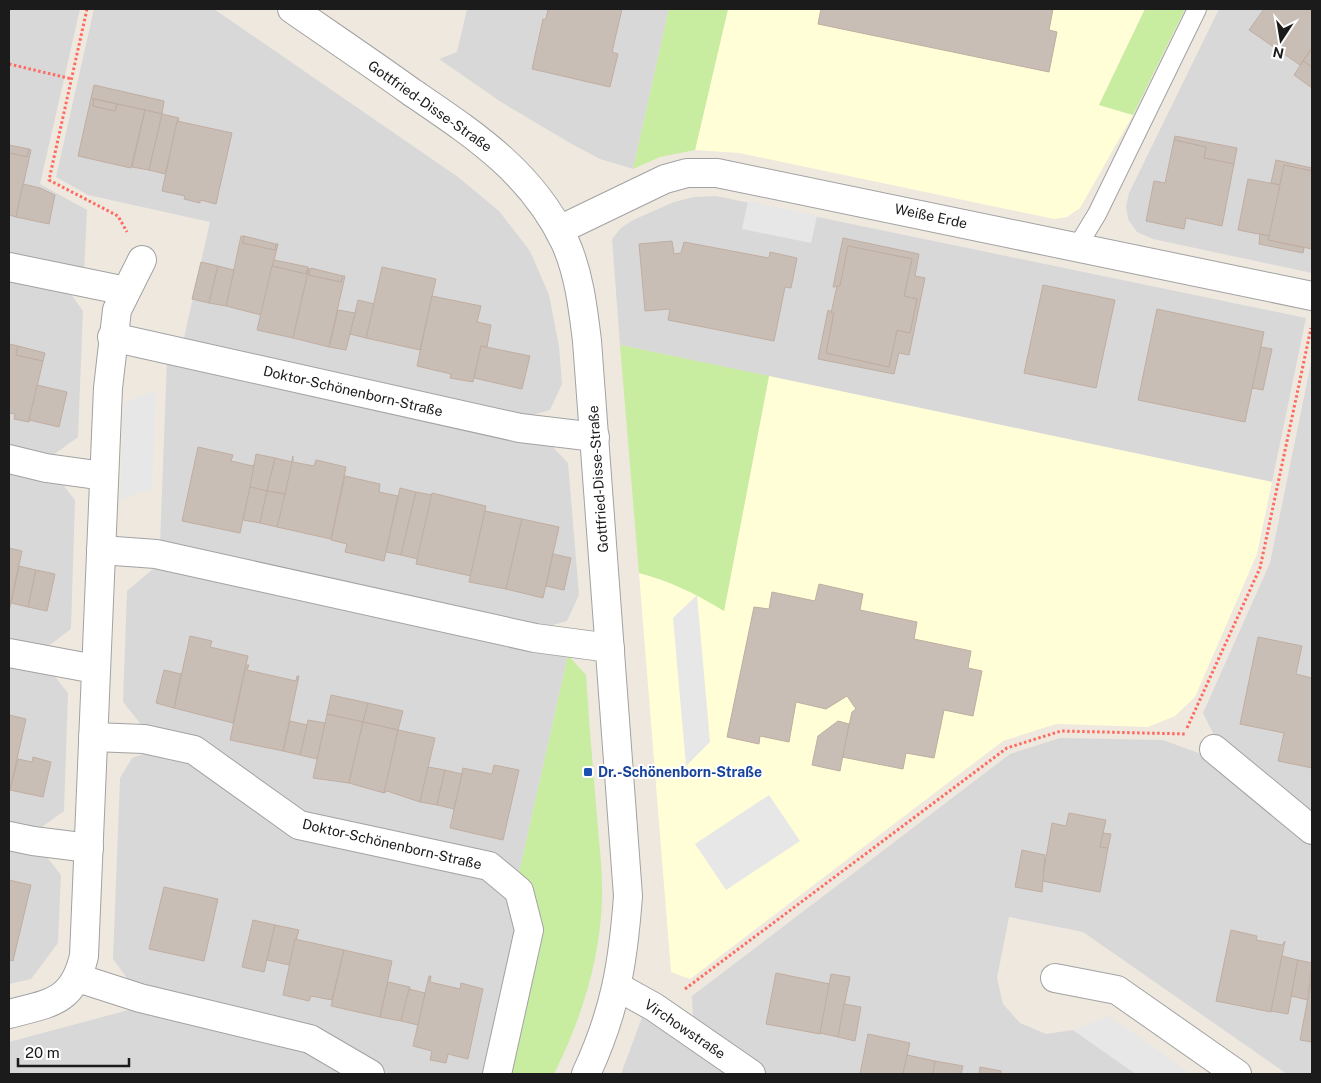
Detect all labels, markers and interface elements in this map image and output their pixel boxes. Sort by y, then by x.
north arrow [1256,15,1306,65]
text: N [1271,44,1285,62]
street label: Gottfried-Disse-Straße [365,57,495,155]
street label: Weiße Erde [893,200,969,232]
street label: Doktor-Schönenborn-Straße [262,363,444,419]
street label: Gottfried-Disse-Straße [585,405,611,553]
place label: Dr.-Schönenborn-Straße [598,764,762,780]
marker: Dr.-Schönenborn-Straße [582,766,594,778]
street label: Doktor-Schönenborn-Straße [301,816,483,872]
street label: Virchowstraße [642,996,729,1062]
scale bar [18,1036,129,1068]
text: 20 m [25,1044,60,1061]

